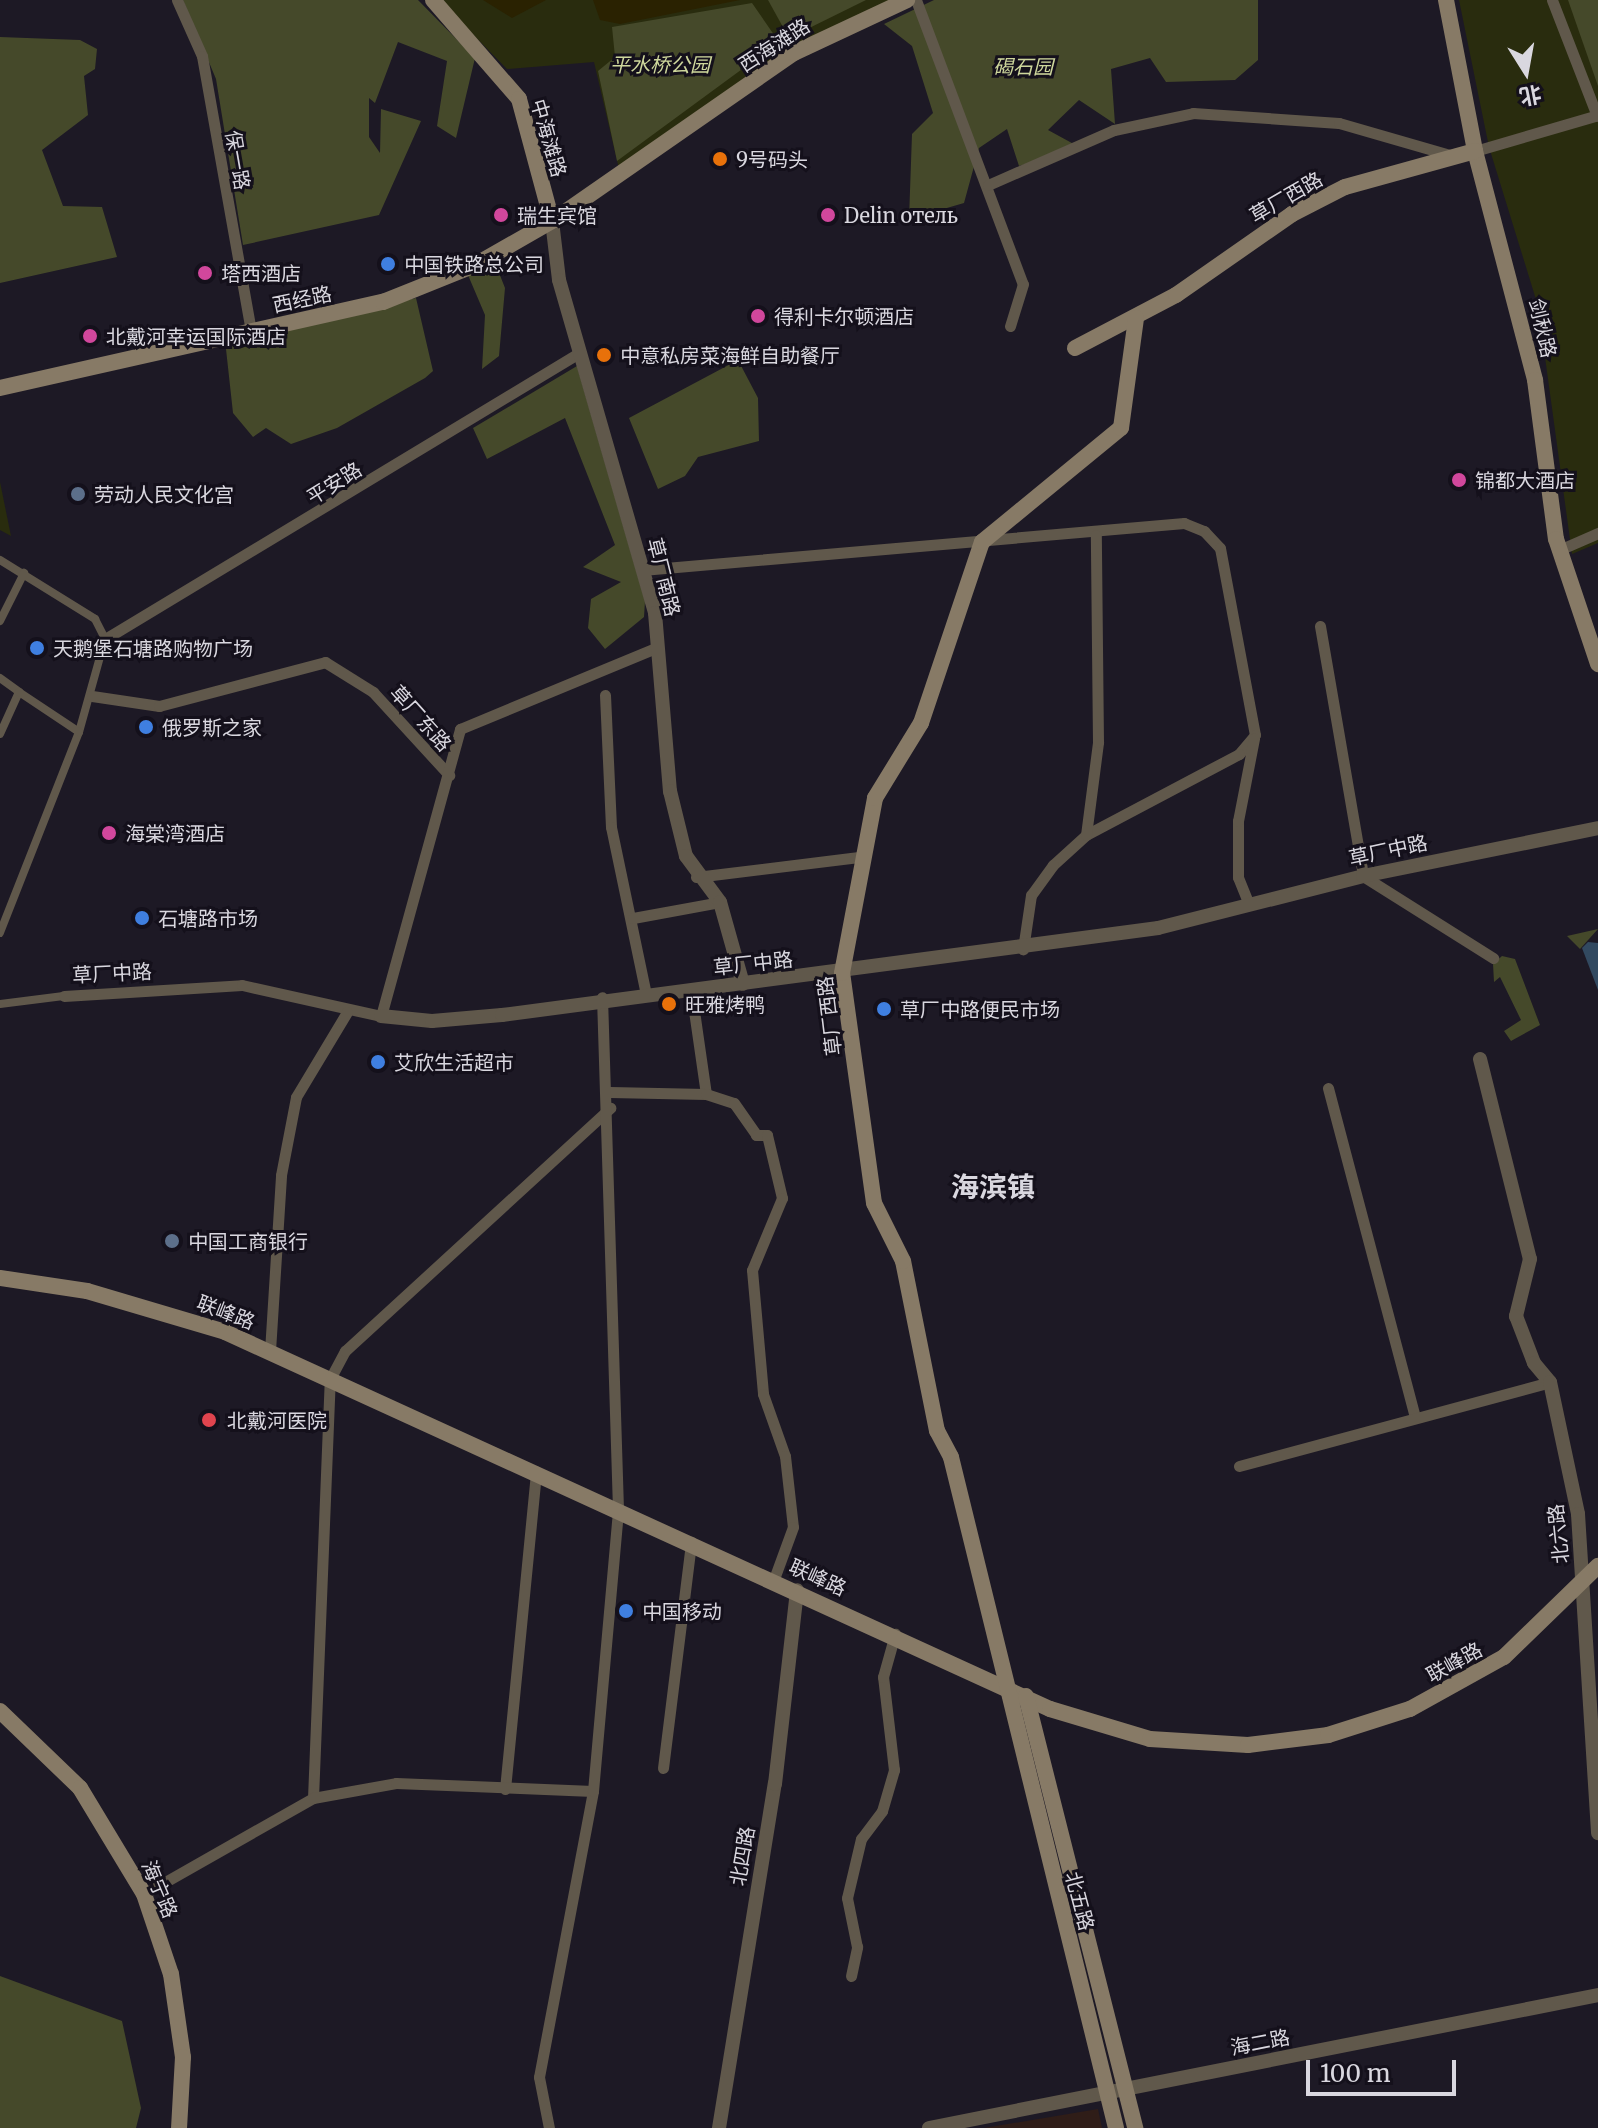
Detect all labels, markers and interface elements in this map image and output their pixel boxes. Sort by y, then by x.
street label: 西海滩路 [734,13,814,77]
north arrow [1486,32,1566,112]
park label: 平水桥公园 [610,52,710,76]
park label: 碣石园 [993,54,1053,78]
text: 北 [1517,80,1544,111]
street label: 中海滩路 [526,96,572,180]
street label: 保一路 [221,128,255,192]
place label: 9号码头 [736,147,808,171]
marker: 9号码头 [711,150,729,168]
street label: 草厂西路 [1245,167,1327,227]
place label: 瑞生宾馆 [517,203,597,227]
place label: Delin отель [844,203,958,227]
marker: 瑞生宾馆 [492,206,510,224]
marker: Delin отель [819,206,837,224]
place label: 中国铁路总公司 [404,252,544,276]
marker: 中国铁路总公司 [379,255,397,273]
place label: 塔西酒店 [221,261,301,285]
marker: 塔西酒店 [196,264,214,282]
street label: 西经路 [270,281,334,317]
street label: 剑秋路 [1525,296,1561,360]
place label: 得利卡尔顿酒店 [774,304,914,328]
marker: 得利卡尔顿酒店 [749,307,767,325]
place label: 北戴河幸运国际酒店 [106,324,286,348]
marker: 北戴河幸运国际酒店 [81,327,99,345]
place label: 中意私房菜海鲜自助餐厅 [620,343,840,367]
marker: 中意私房菜海鲜自助餐厅 [595,346,613,364]
street label: 平安路 [302,457,366,509]
place label: 锦都大酒店 [1475,468,1575,492]
marker: 锦都大酒店 [1450,471,1468,489]
place label: 劳动人民文化宫 [94,482,234,506]
marker: 劳动人民文化宫 [69,485,87,503]
street label: 草厂南路 [643,535,685,619]
place label: 天鹅堡石塘路购物广场 [53,636,253,660]
marker: 天鹅堡石塘路购物广场 [28,639,46,657]
street label: 草厂东路 [385,680,457,756]
place label: 俄罗斯之家 [162,715,262,739]
marker: 俄罗斯之家 [137,718,155,736]
place label: 海棠湾酒店 [125,821,225,845]
marker: 海棠湾酒店 [100,824,118,842]
street label: 草厂中路 [1346,830,1430,870]
place label: 石塘路市场 [158,906,258,930]
marker: 石塘路市场 [133,909,151,927]
street label: 草厂中路 [712,947,794,979]
street label: 草厂中路 [71,959,153,987]
street label: 草厂西路 [812,975,846,1057]
place label: 旺雅烤鸭 [685,992,765,1016]
marker: 旺雅烤鸭 [660,995,678,1013]
place label: 草厂中路便民市场 [900,997,1060,1021]
marker: 草厂中路便民市场 [875,1000,893,1018]
place label: 艾欣生活超市 [394,1050,514,1074]
marker: 艾欣生活超市 [369,1053,387,1071]
district label: 海滨镇 [951,1170,1035,1204]
place label: 中国工商银行 [188,1229,308,1253]
marker: 中国工商银行 [163,1232,181,1250]
street label: 联峰路 [194,1290,258,1334]
place label: 北戴河医院 [227,1408,327,1432]
marker: 北戴河医院 [198,1409,220,1431]
street label: 北六路 [1543,1503,1573,1565]
street label: 联峰路 [786,1554,850,1600]
place label: 中国移动 [642,1599,722,1623]
marker: 中国移动 [617,1602,635,1620]
street label: 联峰路 [1422,1637,1486,1687]
street label: 北四路 [725,1824,759,1888]
street label: 海宁路 [137,1857,183,1921]
street label: 北五路 [1061,1869,1099,1933]
street label: 海二路 [1228,2024,1292,2060]
scale bar [1310,2044,1460,2094]
text: 100 m [1320,2058,1390,2089]

